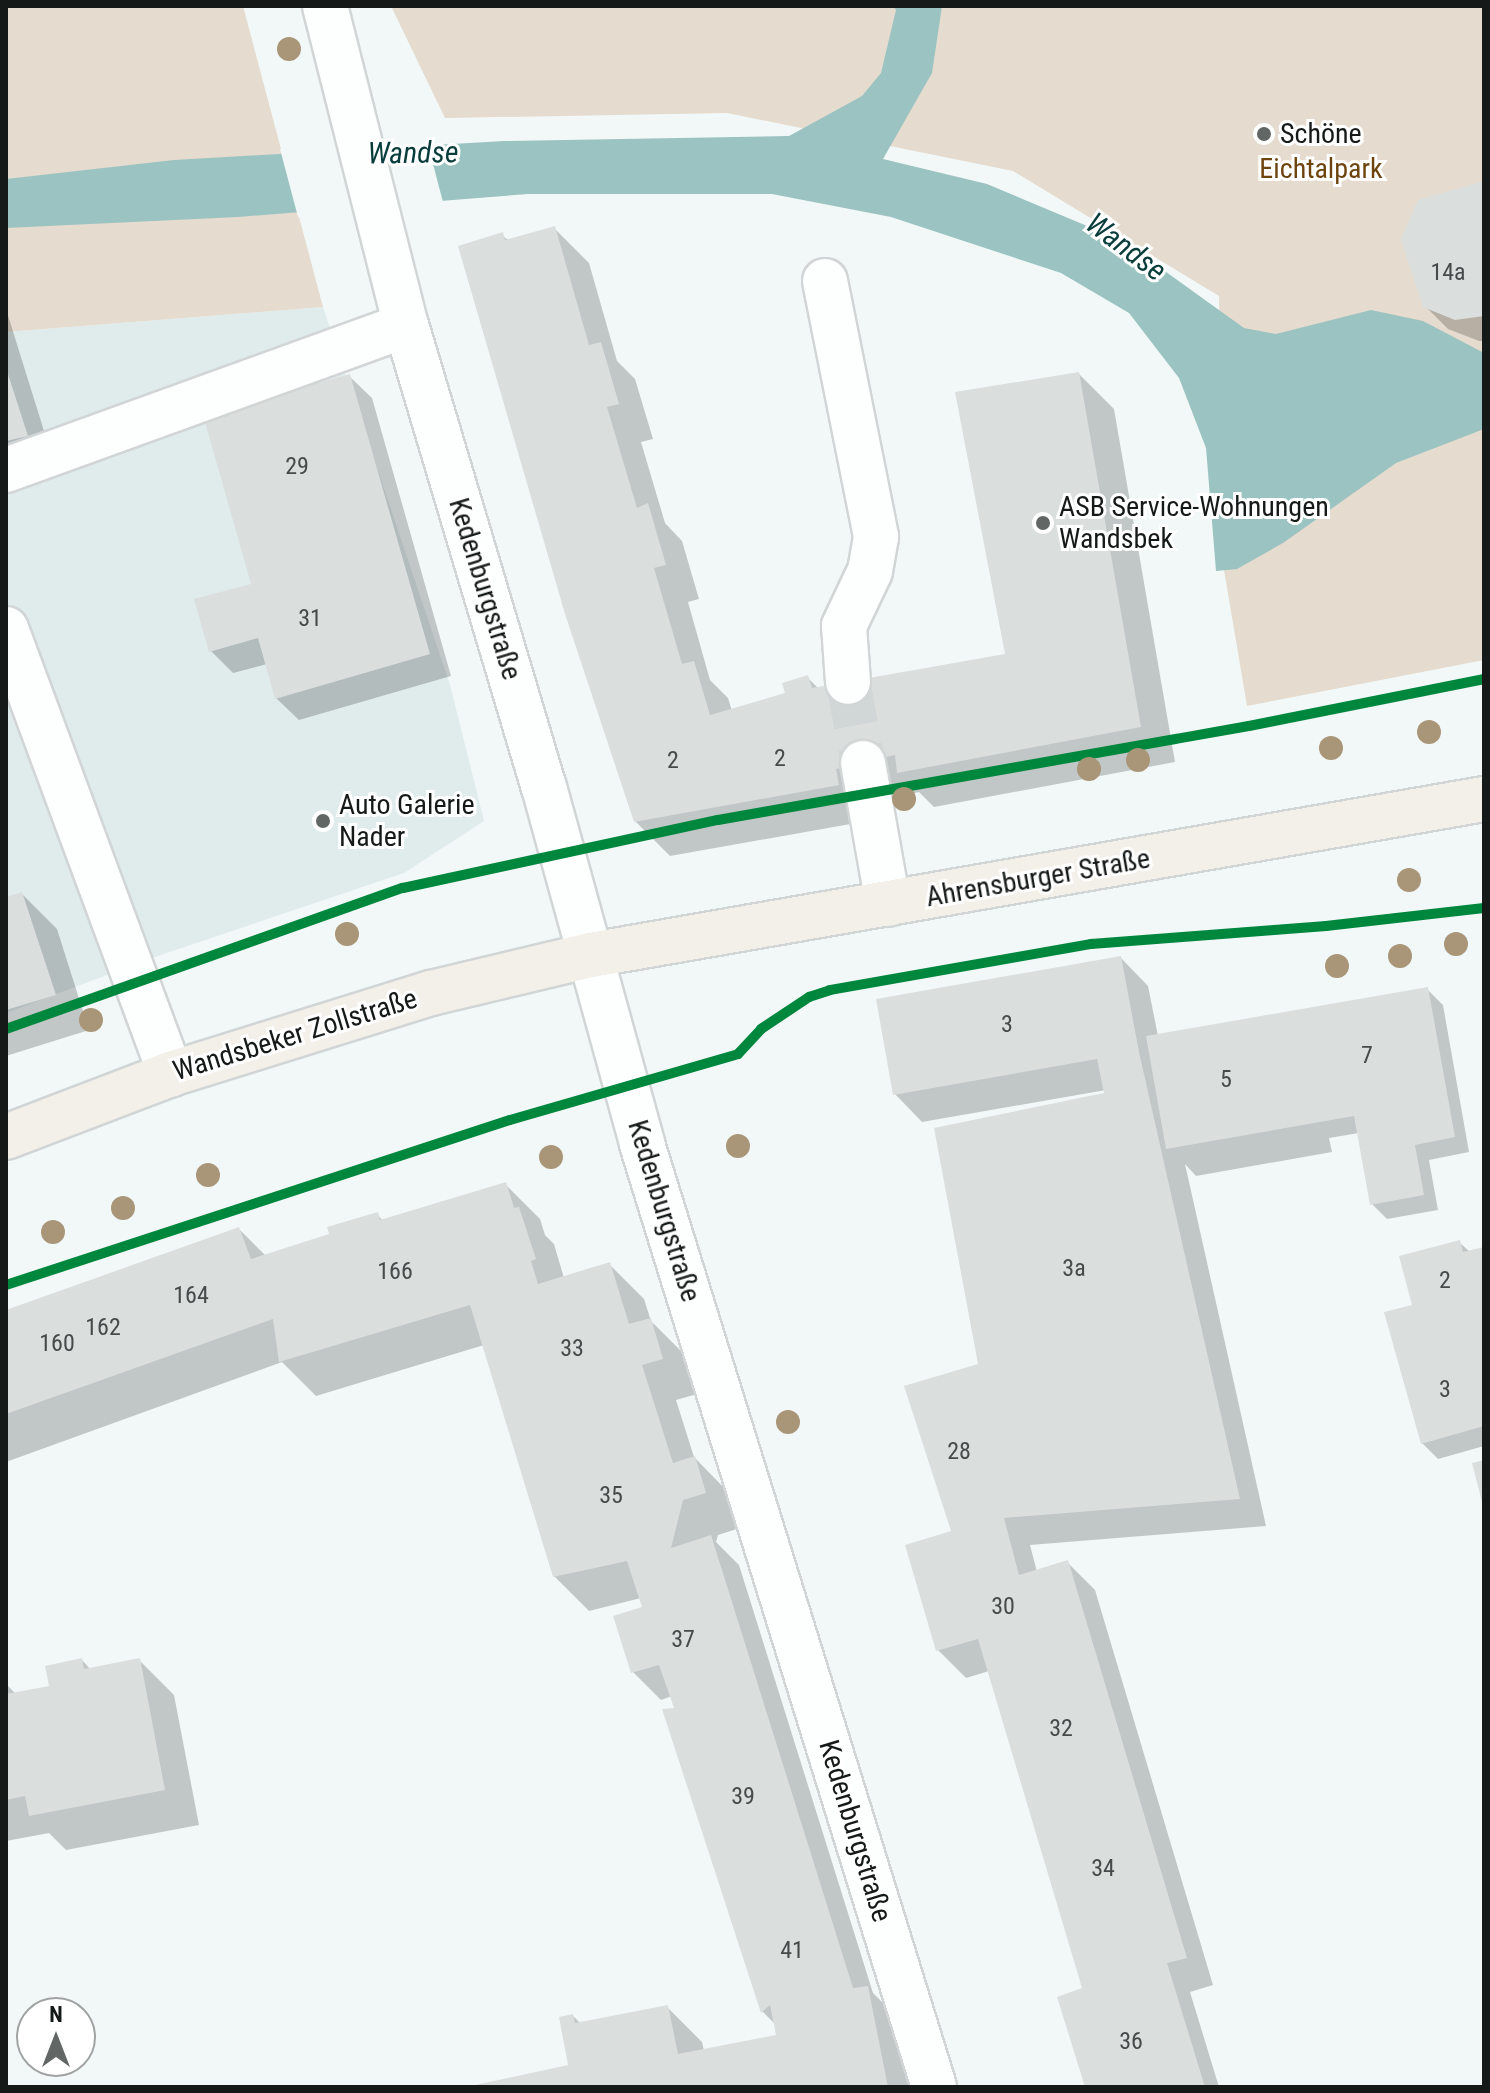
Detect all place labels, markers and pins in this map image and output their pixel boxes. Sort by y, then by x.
place label: Schöne [1280,117,1362,151]
marker: Schöne [1255,125,1273,143]
place label: ASB Service-Wohnungen Wandsbek [1059,490,1329,556]
marker: ASB Service-Wohnungen Wandsbek [1034,514,1052,532]
place label: Auto Galerie Nader [339,788,475,854]
marker: Auto Galerie Nader [314,812,332,830]

